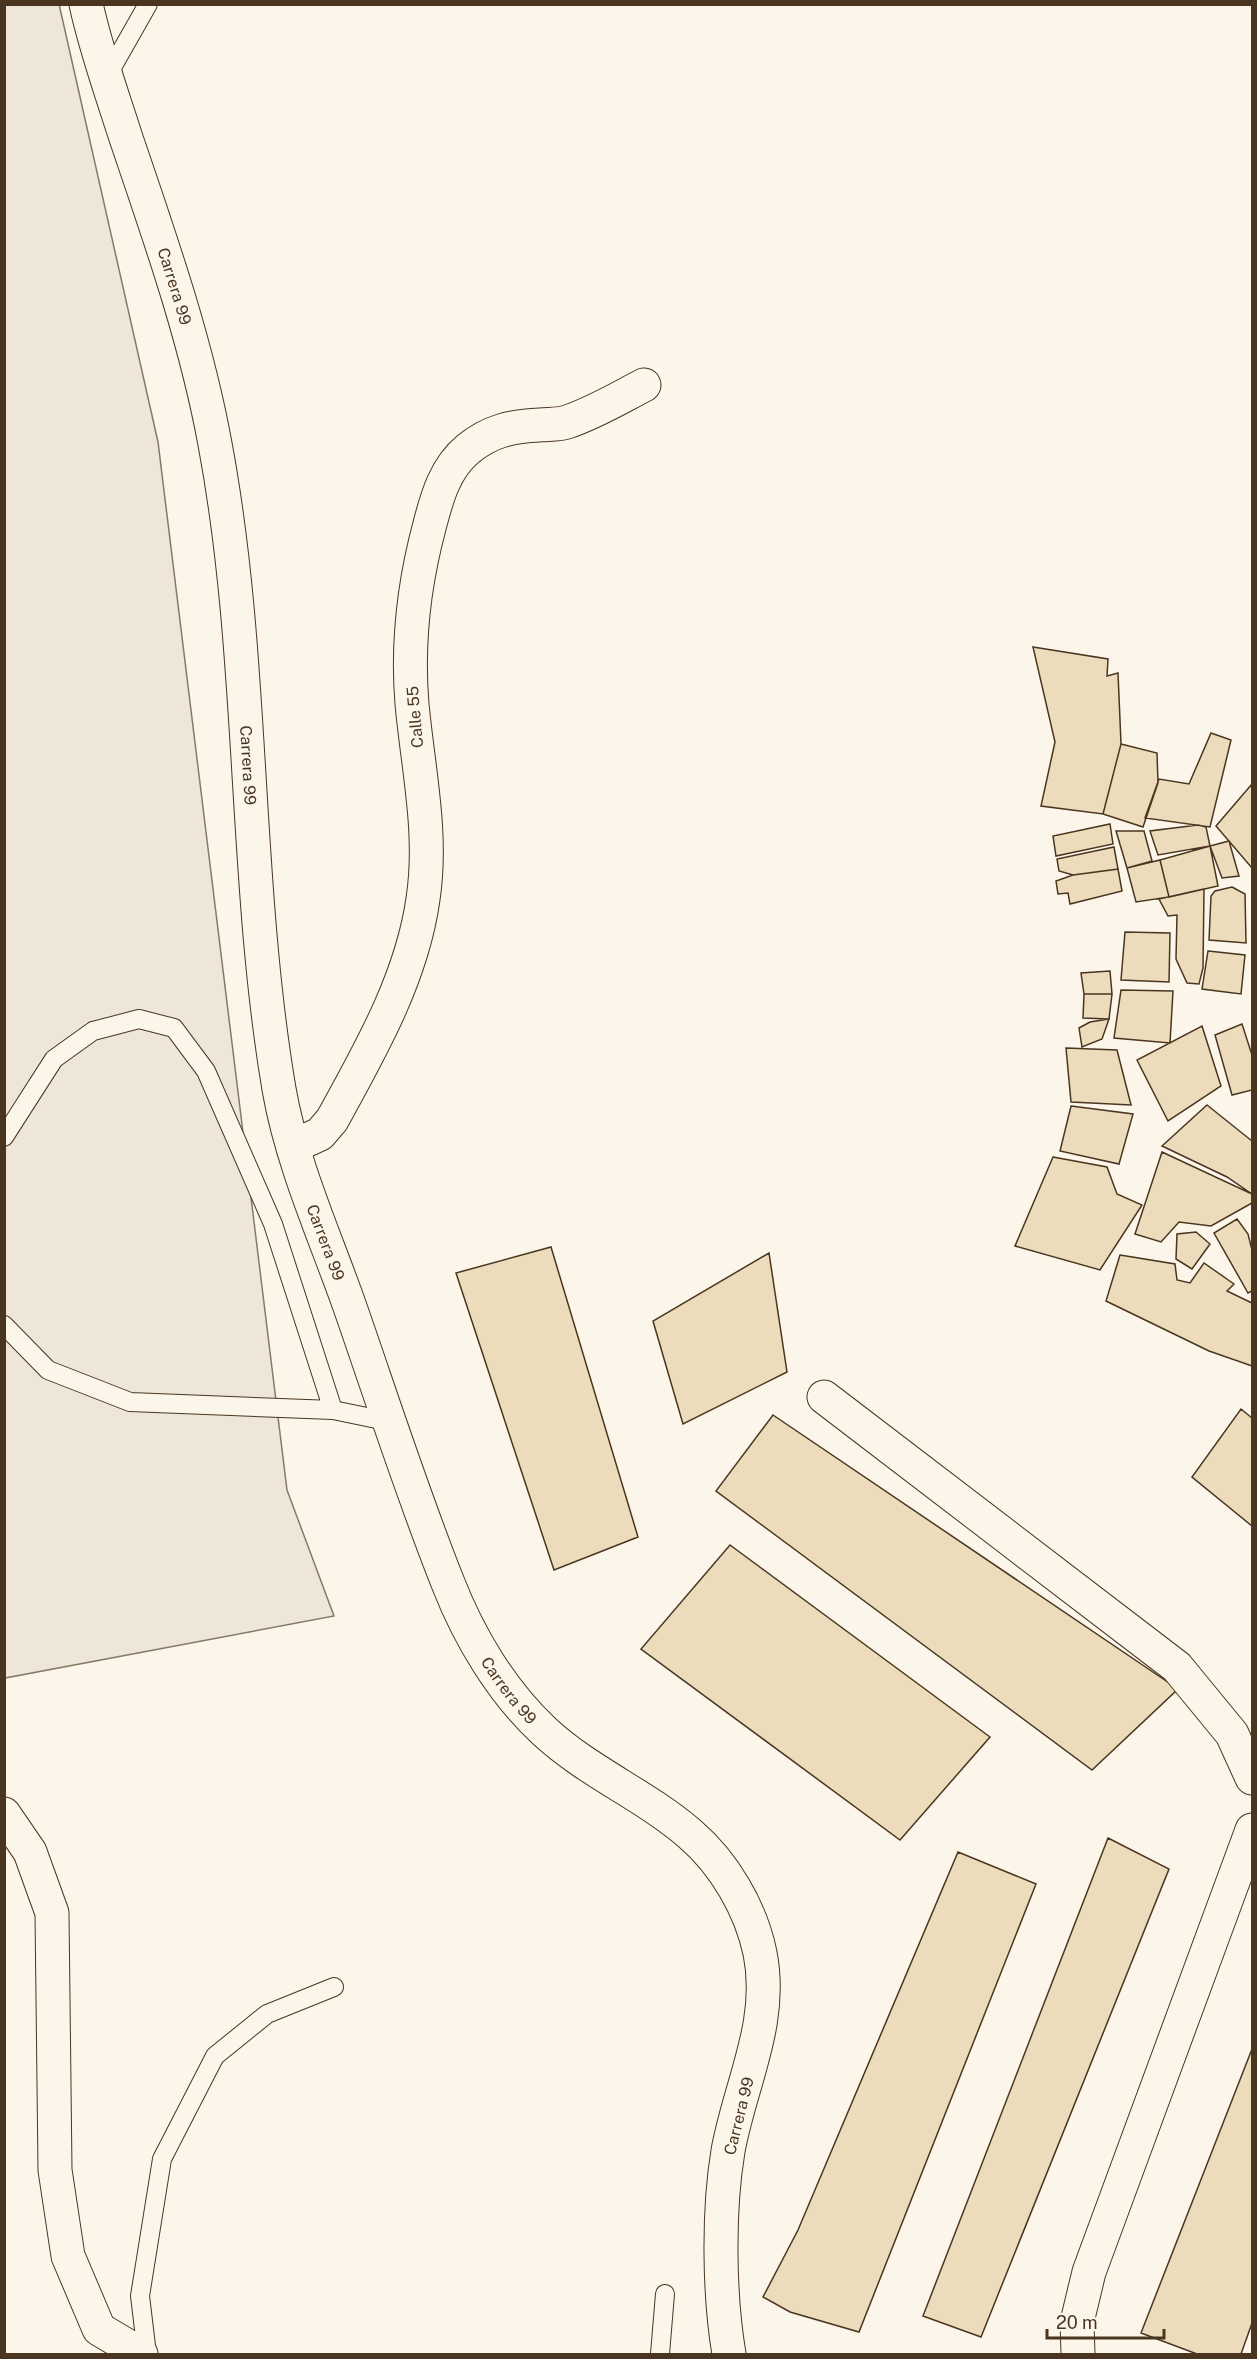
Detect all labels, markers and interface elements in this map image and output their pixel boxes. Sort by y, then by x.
street label: Carrera 99 [154,245,196,327]
street label: Calle 55 [403,685,427,749]
street label: Carrera 99 [236,725,260,806]
street label: Carrera 99 [303,1202,349,1283]
street label: Carrera 99 [477,1653,541,1728]
street label: Carrera 99 [720,2075,758,2157]
scale bar [1047,2302,1164,2340]
text: 20 m [1056,2312,1098,2333]

